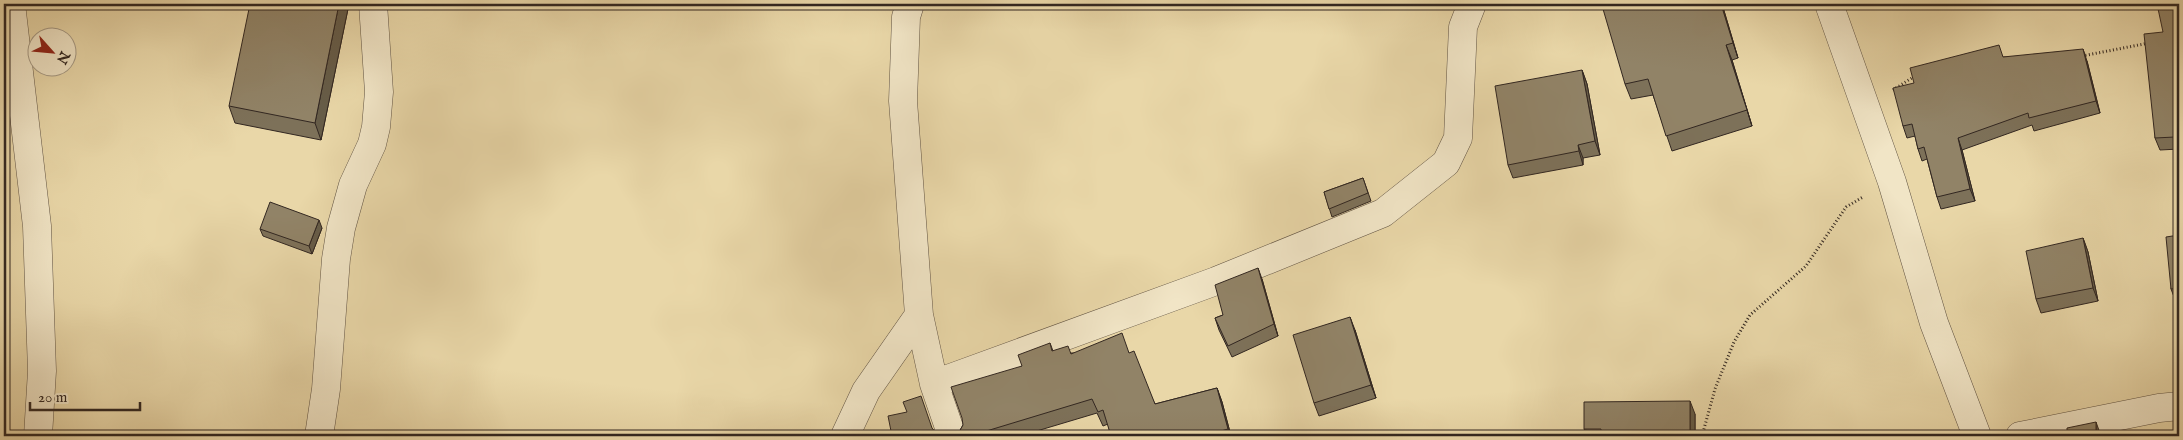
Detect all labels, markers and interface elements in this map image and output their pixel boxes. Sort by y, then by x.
north arrow [28,28,78,78]
text: N [52,47,74,67]
scale bar [30,380,140,412]
text: 20 m [38,388,68,407]

